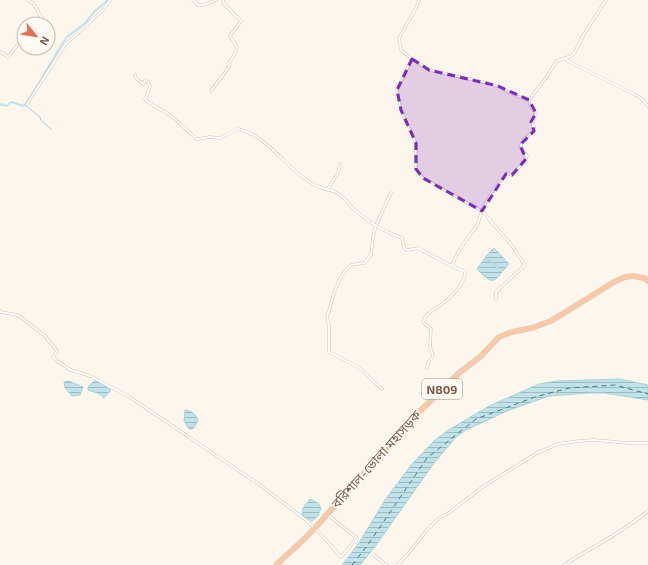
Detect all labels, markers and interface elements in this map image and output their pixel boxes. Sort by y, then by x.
north arrow [16,16,56,56]
text: N [37,35,53,48]
road number: N809 [422,379,462,399]
street label: বরিশাল-ভোলা মহাসড়ক [327,406,424,512]

